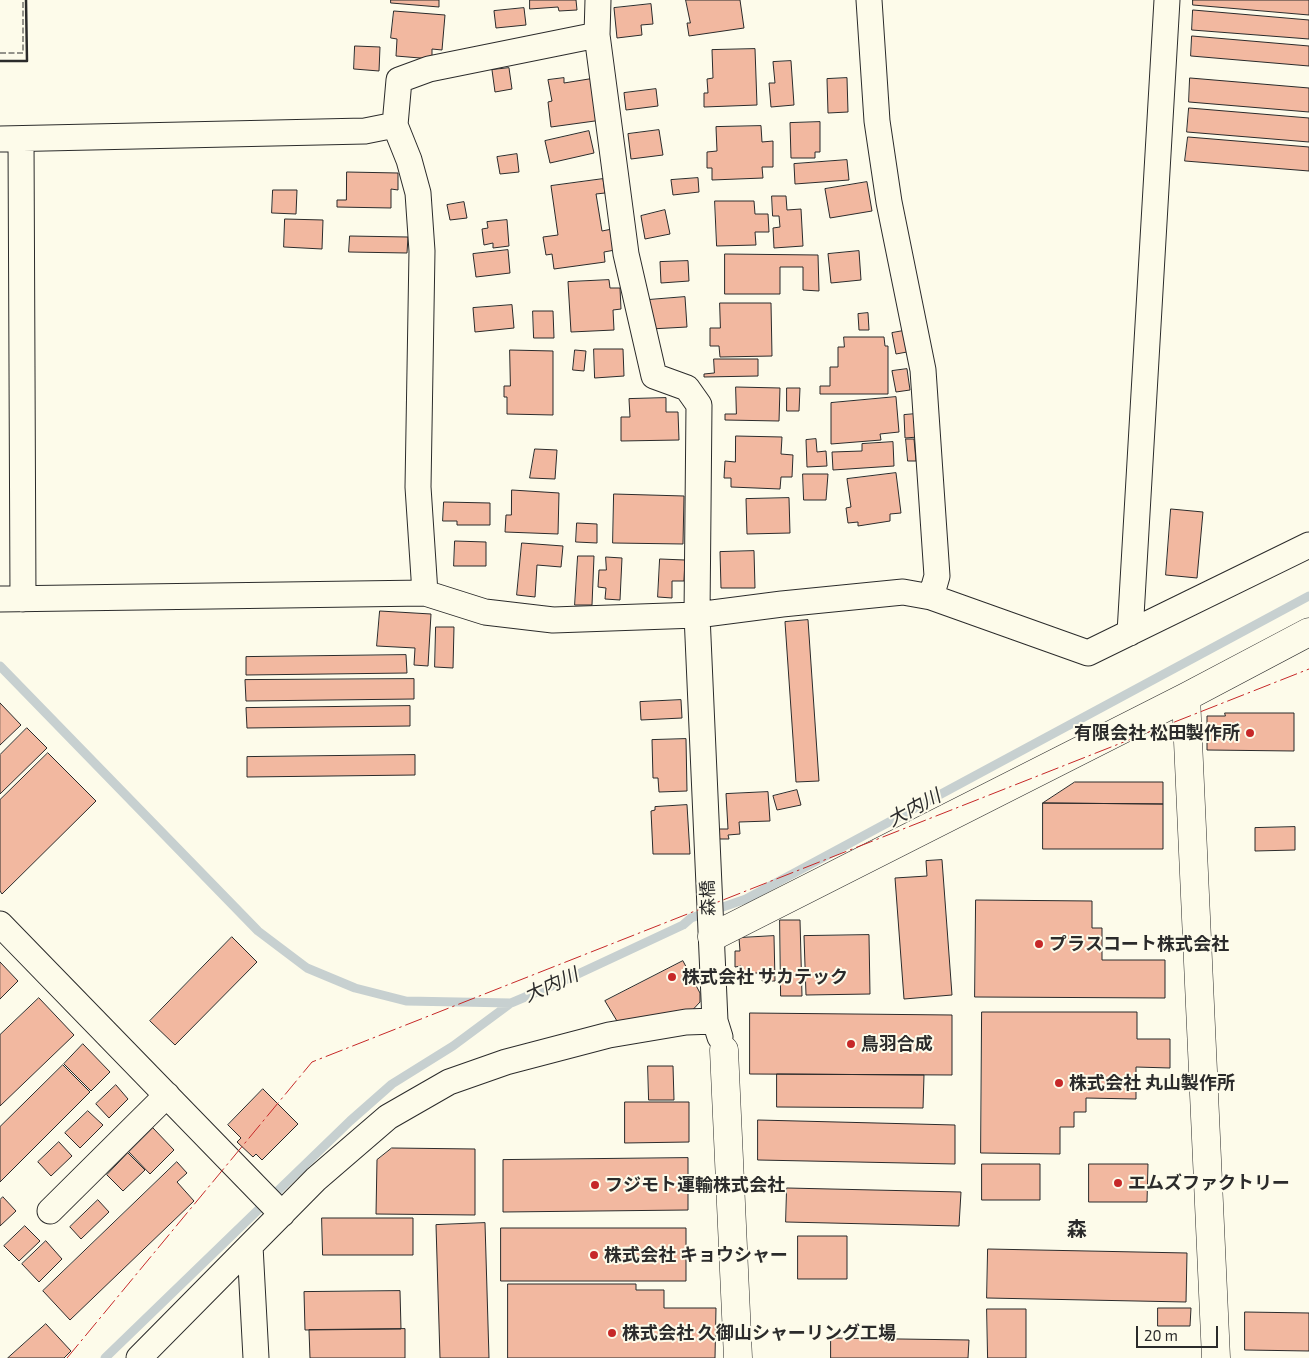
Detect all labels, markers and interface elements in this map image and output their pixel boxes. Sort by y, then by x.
place label: 有限会社 松田製作所 [1074,722,1240,744]
marker: 有限会社 松田製作所 [1244,727,1256,739]
water label: 大内川 [883,785,945,831]
street label: 森橋 [697,880,719,916]
place label: プラスコート株式会社 [1049,933,1229,955]
marker: プラスコート株式会社 [1033,938,1045,950]
water label: 大内川 [520,963,582,1007]
place label: 株式会社 サカテック [682,966,848,988]
marker: 株式会社 サカテック [666,971,678,983]
place label: 鳥羽合成 [861,1033,933,1055]
marker: 鳥羽合成 [845,1038,857,1050]
place label: 株式会社 丸山製作所 [1069,1072,1235,1094]
marker: 株式会社 丸山製作所 [1053,1077,1065,1089]
place label: エムズファクトリー [1128,1172,1290,1194]
place label: フジモト運輸株式会社 [605,1174,785,1196]
marker: エムズファクトリー [1112,1177,1124,1189]
marker: フジモト運輸株式会社 [589,1179,601,1191]
district label: 森 [1067,1217,1087,1241]
place label: 株式会社 キョウシャー [604,1244,788,1266]
marker: 株式会社 キョウシャー [588,1249,600,1261]
scale bar [1139,1316,1222,1348]
place label: 株式会社 久御山シャーリング工場 [622,1322,896,1344]
text: 20 m [1144,1326,1178,1344]
marker: 株式会社 久御山シャーリング工場 [606,1327,618,1339]

